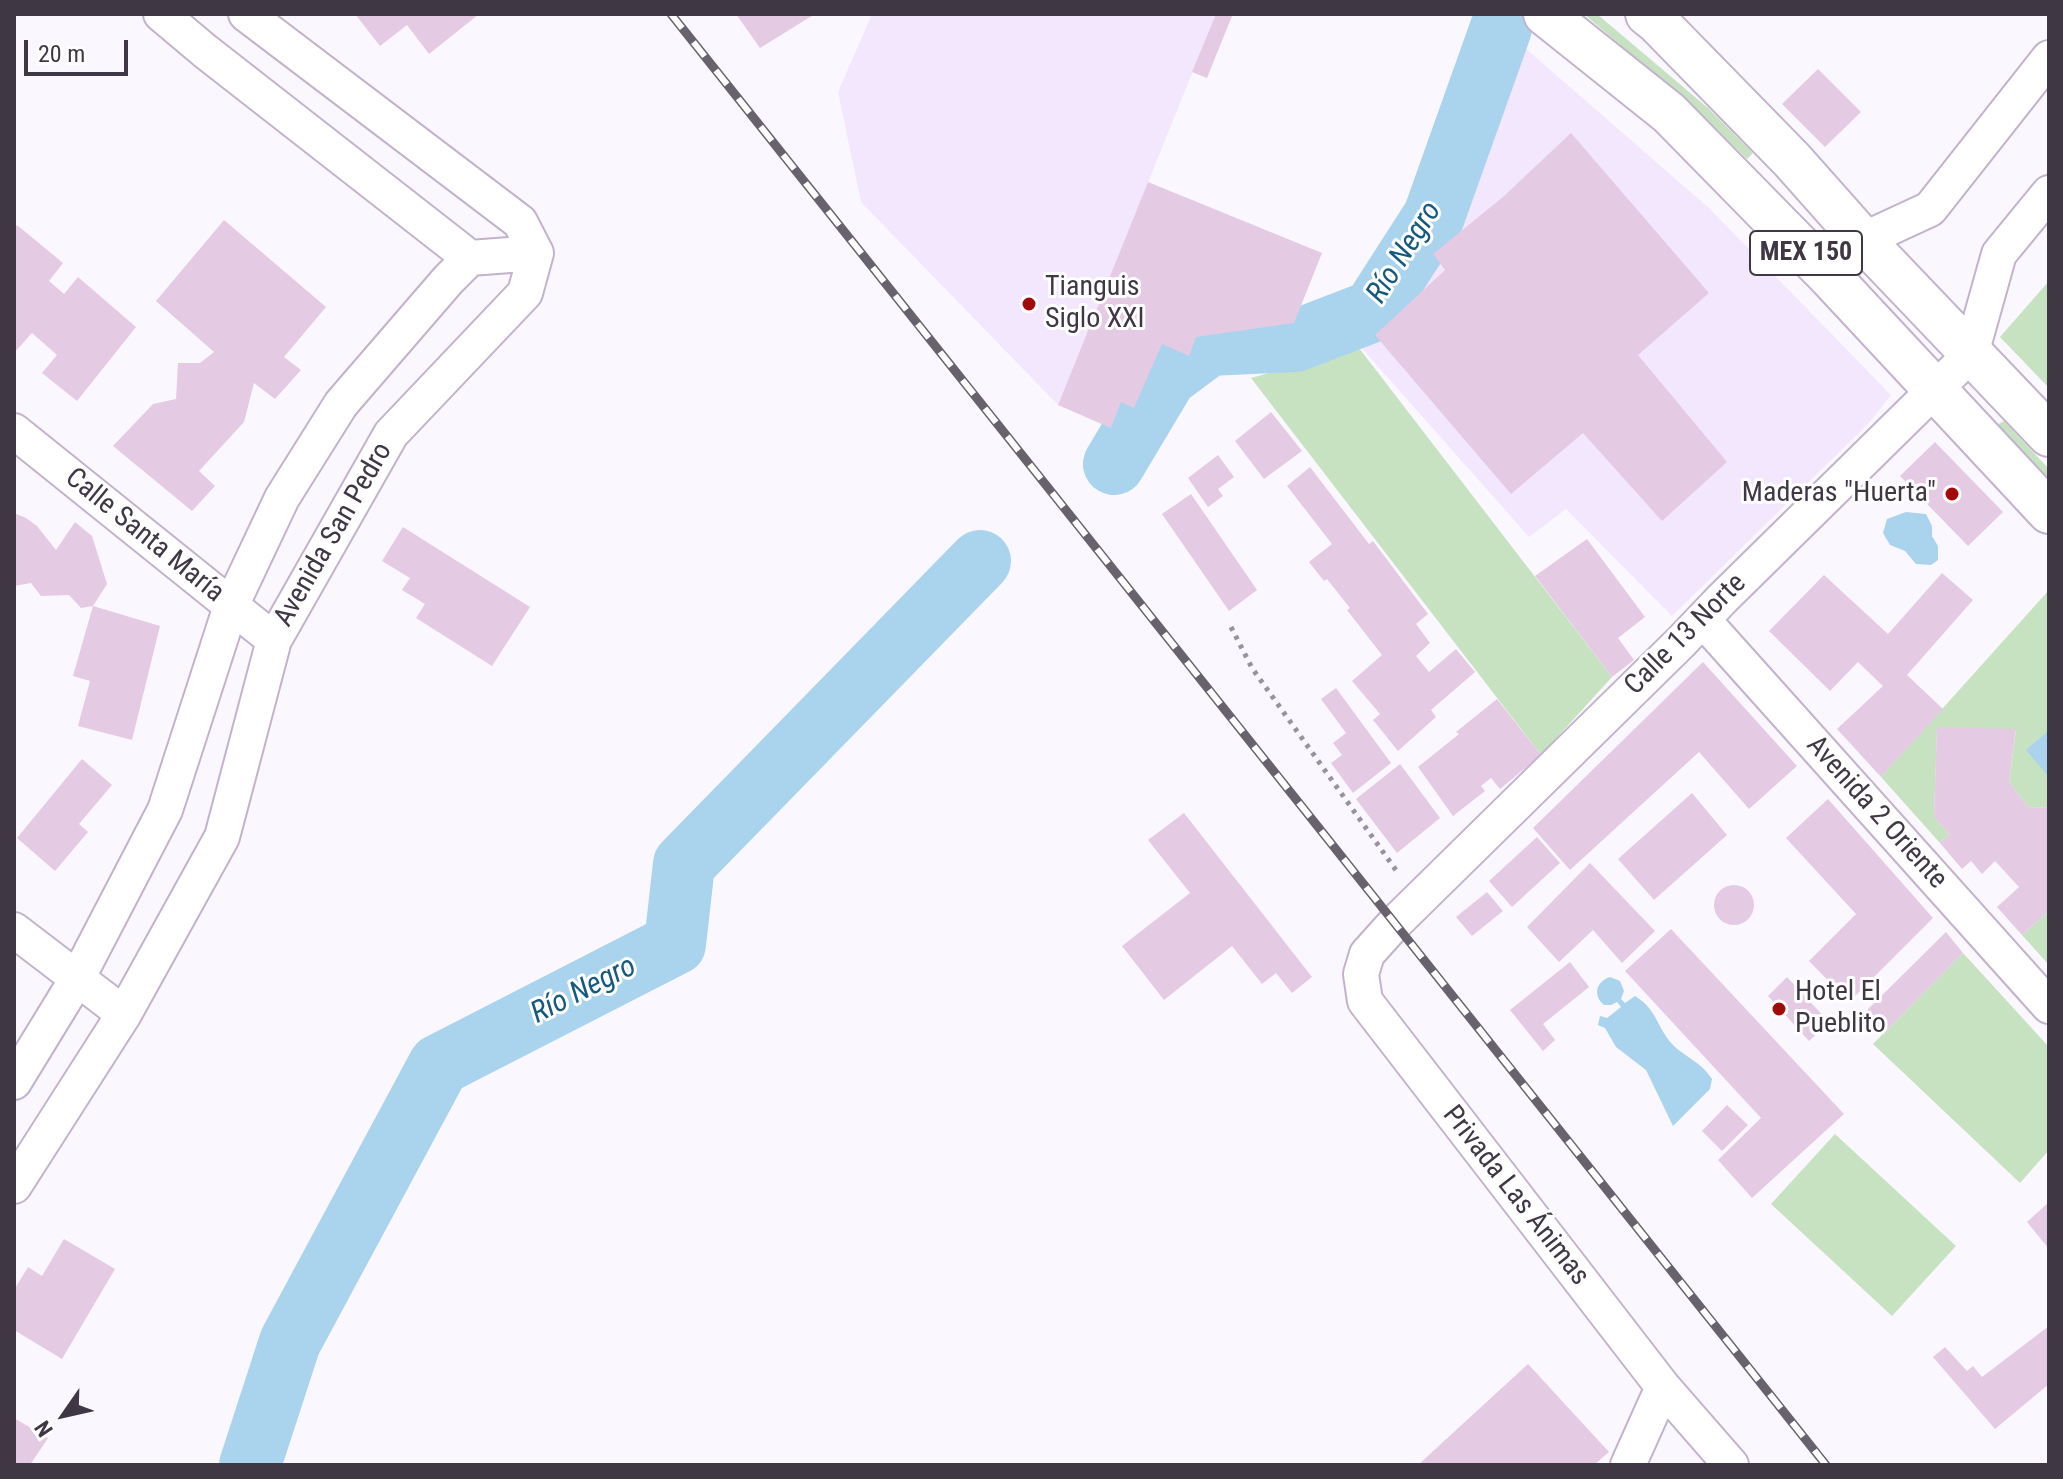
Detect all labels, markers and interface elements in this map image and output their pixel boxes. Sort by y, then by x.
scale bar [28,24,132,74]
text: 20 m [38,40,85,68]
water label: Río Negro [1360,196,1450,310]
road number: MEX 150 [1750,231,1862,275]
place label: Tianguis Siglo XXI [1045,271,1145,337]
marker: Tianguis Siglo XXI [1020,295,1038,313]
street label: Avenida San Pedro [268,437,400,633]
street label: Calle Santa María [58,462,230,610]
place label: Maderas "Huerta" [1742,477,1936,511]
marker: Maderas "Huerta" [1943,485,1961,503]
street label: Calle 13 Norte [1618,567,1754,703]
street label: Avenida 2 Oriente [1799,730,1953,896]
water label: Río Negro [526,949,642,1033]
place label: Hotel El Pueblito [1795,976,1886,1042]
marker: Hotel El Pueblito [1770,1000,1788,1018]
street label: Privada Las Ánimas [1434,1099,1596,1293]
north arrow [24,1375,104,1455]
text: N [30,1416,58,1441]

